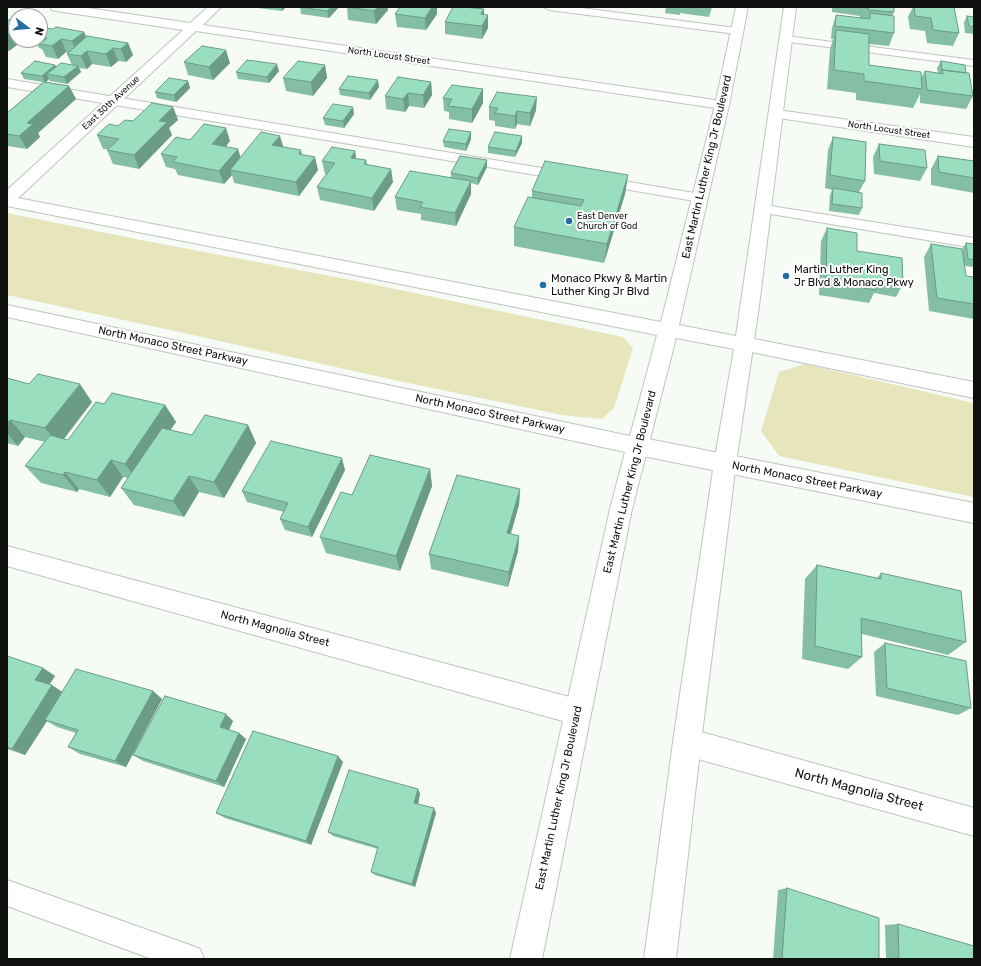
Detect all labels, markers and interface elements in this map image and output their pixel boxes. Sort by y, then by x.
north arrow [8,8,48,48]
text: N [32,26,46,37]
street label: North Locust Street [347,45,431,67]
street label: East 30th Avenue [80,74,142,132]
street label: East Martin Luther King Jr Boulevard [679,74,735,260]
street label: North Locust Street [847,119,931,141]
place label: East Denver Church of God [577,211,637,232]
marker: East Denver Church of God [564,216,574,226]
place label: Martin Luther King Jr Blvd & Monaco Pkwy [794,263,914,289]
marker: Martin Luther King Jr Blvd & Monaco Pkwy [781,271,791,281]
place label: Monaco Pkwy & Martin Luther King Jr Blvd [551,272,667,298]
marker: Monaco Pkwy & Martin Luther King Jr Blvd [538,280,548,290]
street label: North Monaco Street Parkway [97,324,249,368]
street label: East Martin Luther King Jr Boulevard [601,389,659,575]
street label: North Monaco Street Parkway [414,392,566,436]
street label: North Monaco Street Parkway [731,459,883,501]
street label: North Magnolia Street [219,608,331,650]
street label: East Martin Luther King Jr Boulevard [533,705,585,891]
street label: North Magnolia Street [793,765,925,815]

